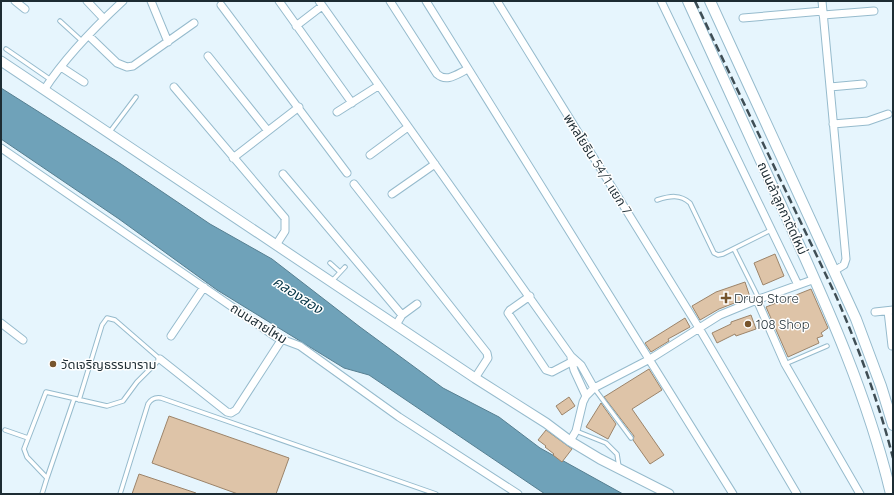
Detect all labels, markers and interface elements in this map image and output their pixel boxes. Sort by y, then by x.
street label: พหลโยธิน 54/1 แยก 7 [561,111,636,218]
street label: ถนนลำลูกกาตัดใหม่ [755,159,811,257]
water label: คลองสอง [270,272,327,319]
place label: Drug Store [734,290,799,306]
marker: Drug Store [721,293,731,303]
street label: ถนนสายไหม [228,299,290,347]
place label: 108 Shop [756,316,810,332]
marker: 108 Shop [743,319,753,329]
place label: วัดเจริญธรรมาราม [61,356,157,372]
marker: วัดเจริญธรรมาราม [48,359,58,369]

